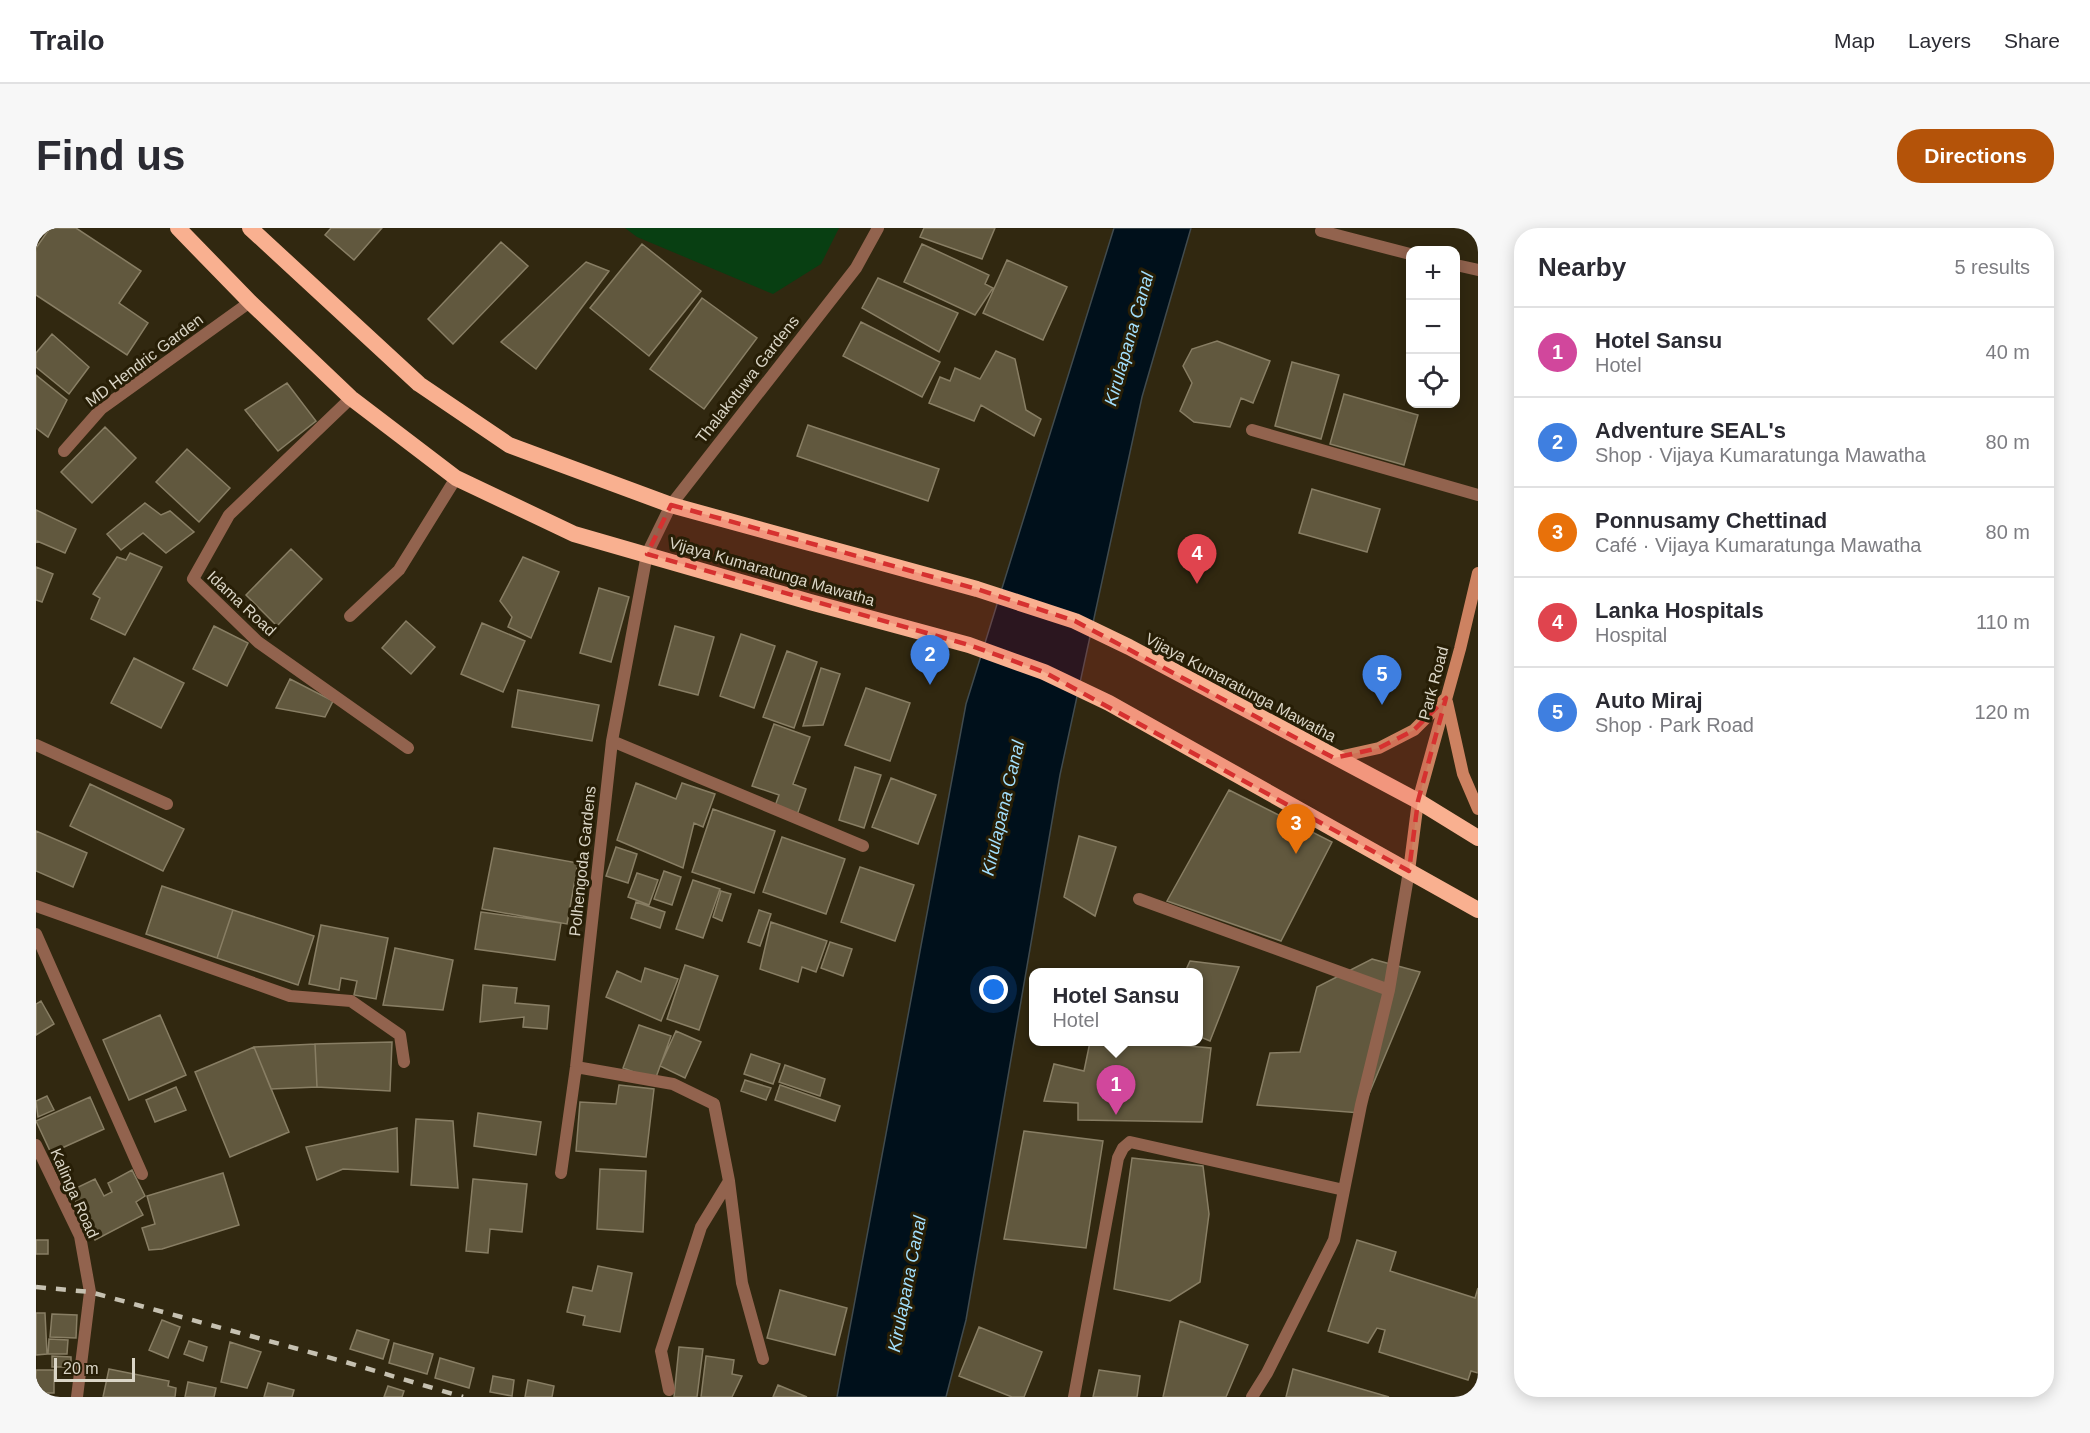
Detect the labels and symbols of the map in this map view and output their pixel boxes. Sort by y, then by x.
water label: Kirulapana Canal [1100,269,1158,408]
street label: MD Hendric Garden [82,311,206,410]
street label: Thalakotuwa Gardens [693,312,802,446]
street label: Vijaya Kumaratunga Mawatha [667,534,877,609]
pin: 4 [1178,534,1216,584]
street label: Idama Road [204,567,279,639]
street label: Vijaya Kumaratunga Mawatha [1143,630,1339,745]
pin: 2 [910,636,950,685]
street label: Park Road [1415,644,1451,722]
pin: 5 [1362,656,1402,705]
water label: Kirulapana Canal [978,737,1029,878]
street label: Polhengoda Gardens [566,785,599,937]
pin: 3 [1276,804,1316,854]
your location [979,975,1008,1004]
pin: 1 [1096,1066,1136,1115]
street label: Kalinga Road [47,1146,102,1241]
water label: Kirulapana Canal [884,1213,930,1354]
scale bar [54,1355,135,1382]

